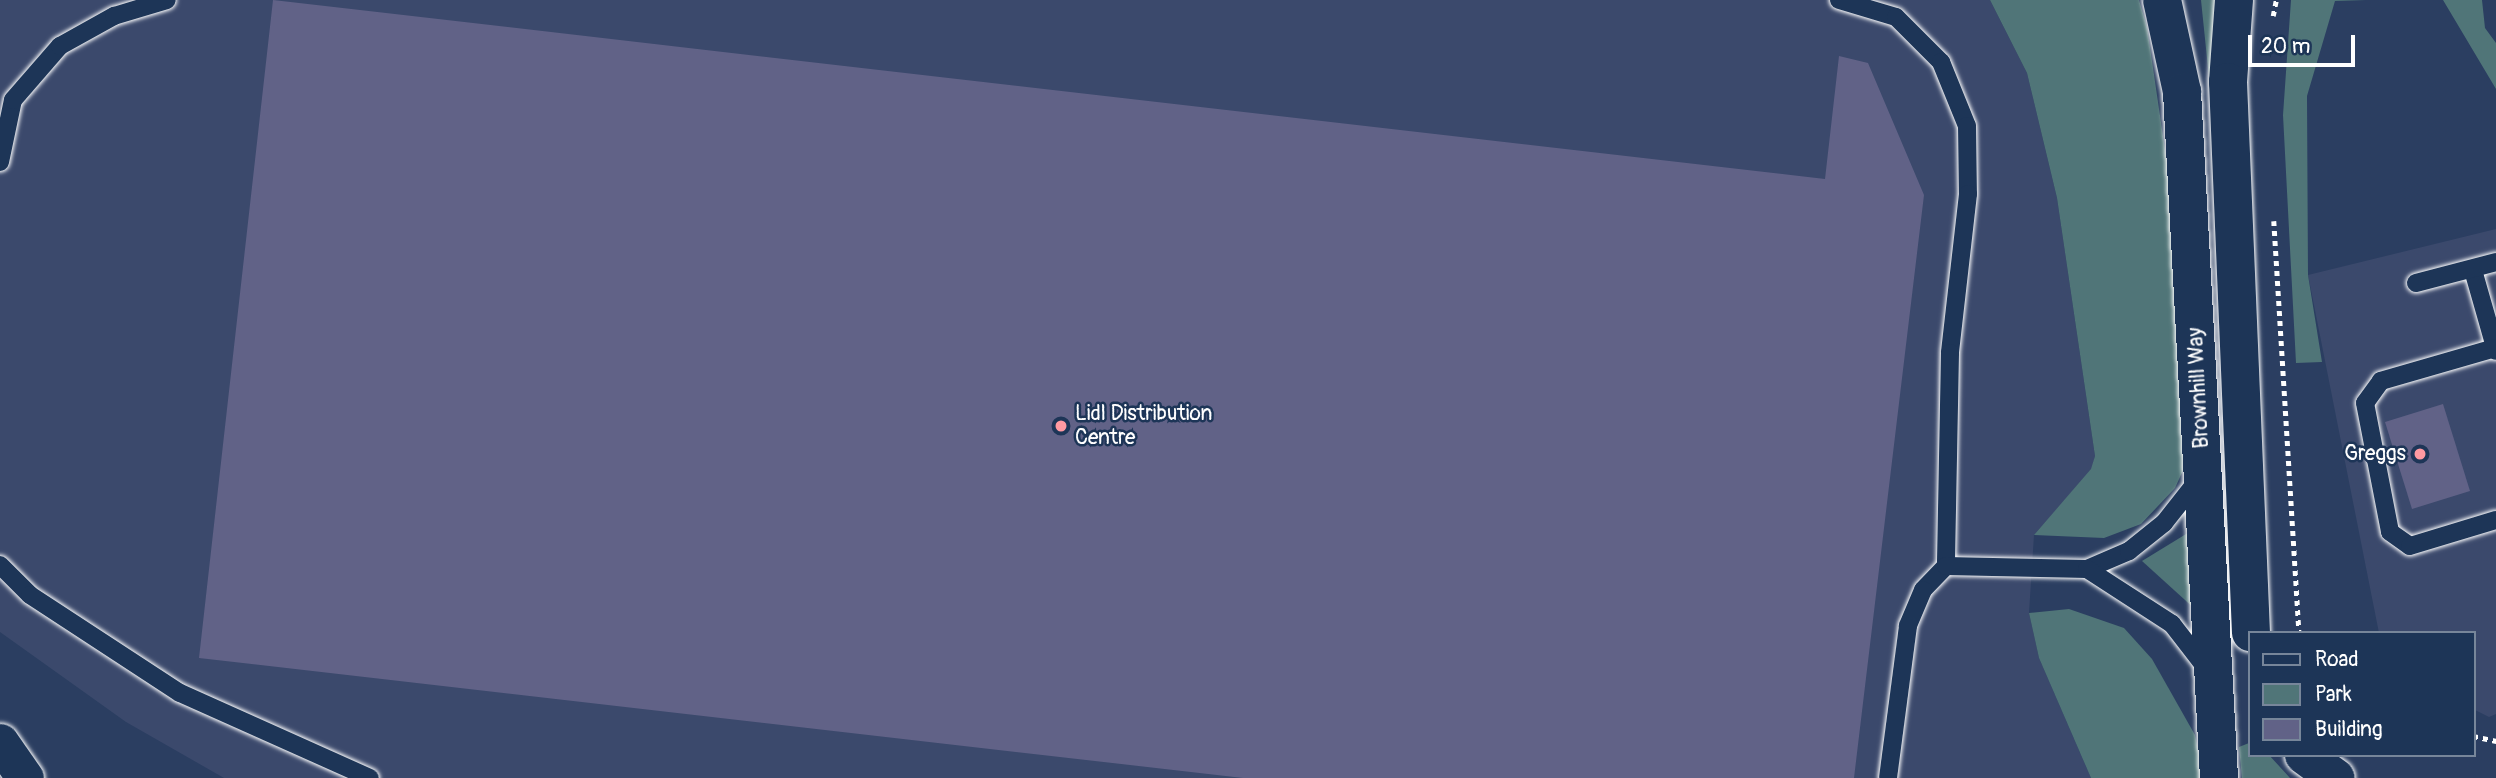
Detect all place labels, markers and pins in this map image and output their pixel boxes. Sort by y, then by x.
place label: Lidl Distribution Centre [1075,401,1212,451]
marker: Lidl Distribution Centre [1053,418,1069,434]
place label: Greggs [2344,441,2406,467]
marker: Greggs [2412,446,2428,462]

